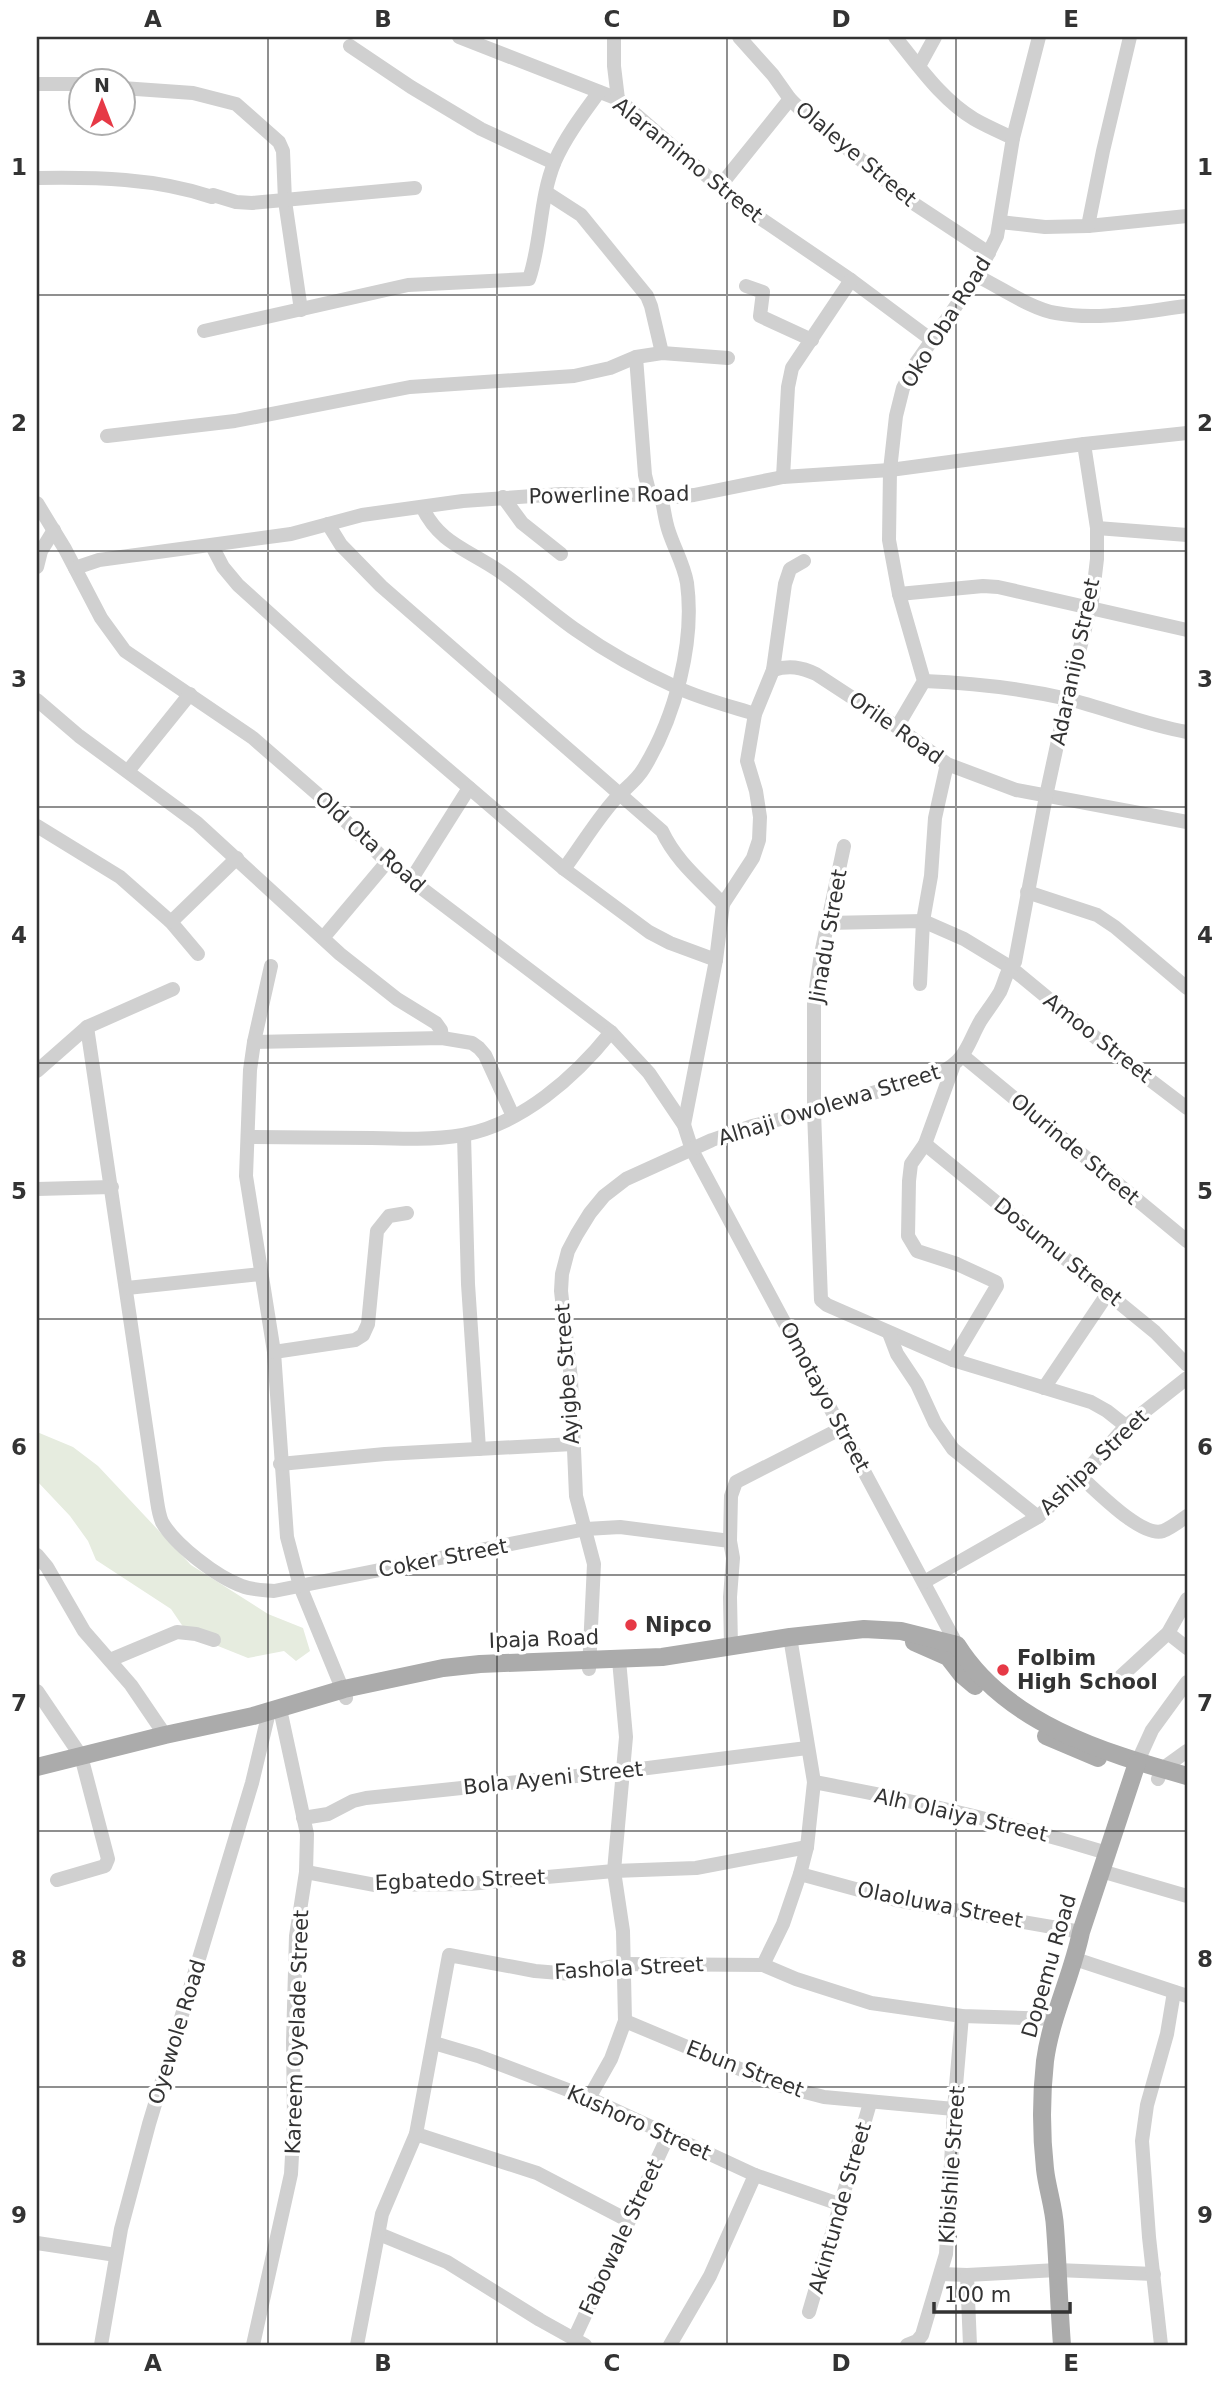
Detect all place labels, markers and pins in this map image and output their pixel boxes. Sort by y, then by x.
place label: Nipco [645,1613,712,1637]
marker: Nipco [623,1617,639,1633]
place label: Folbim High School [1017,1646,1158,1694]
marker: Folbim High School [995,1662,1011,1678]

